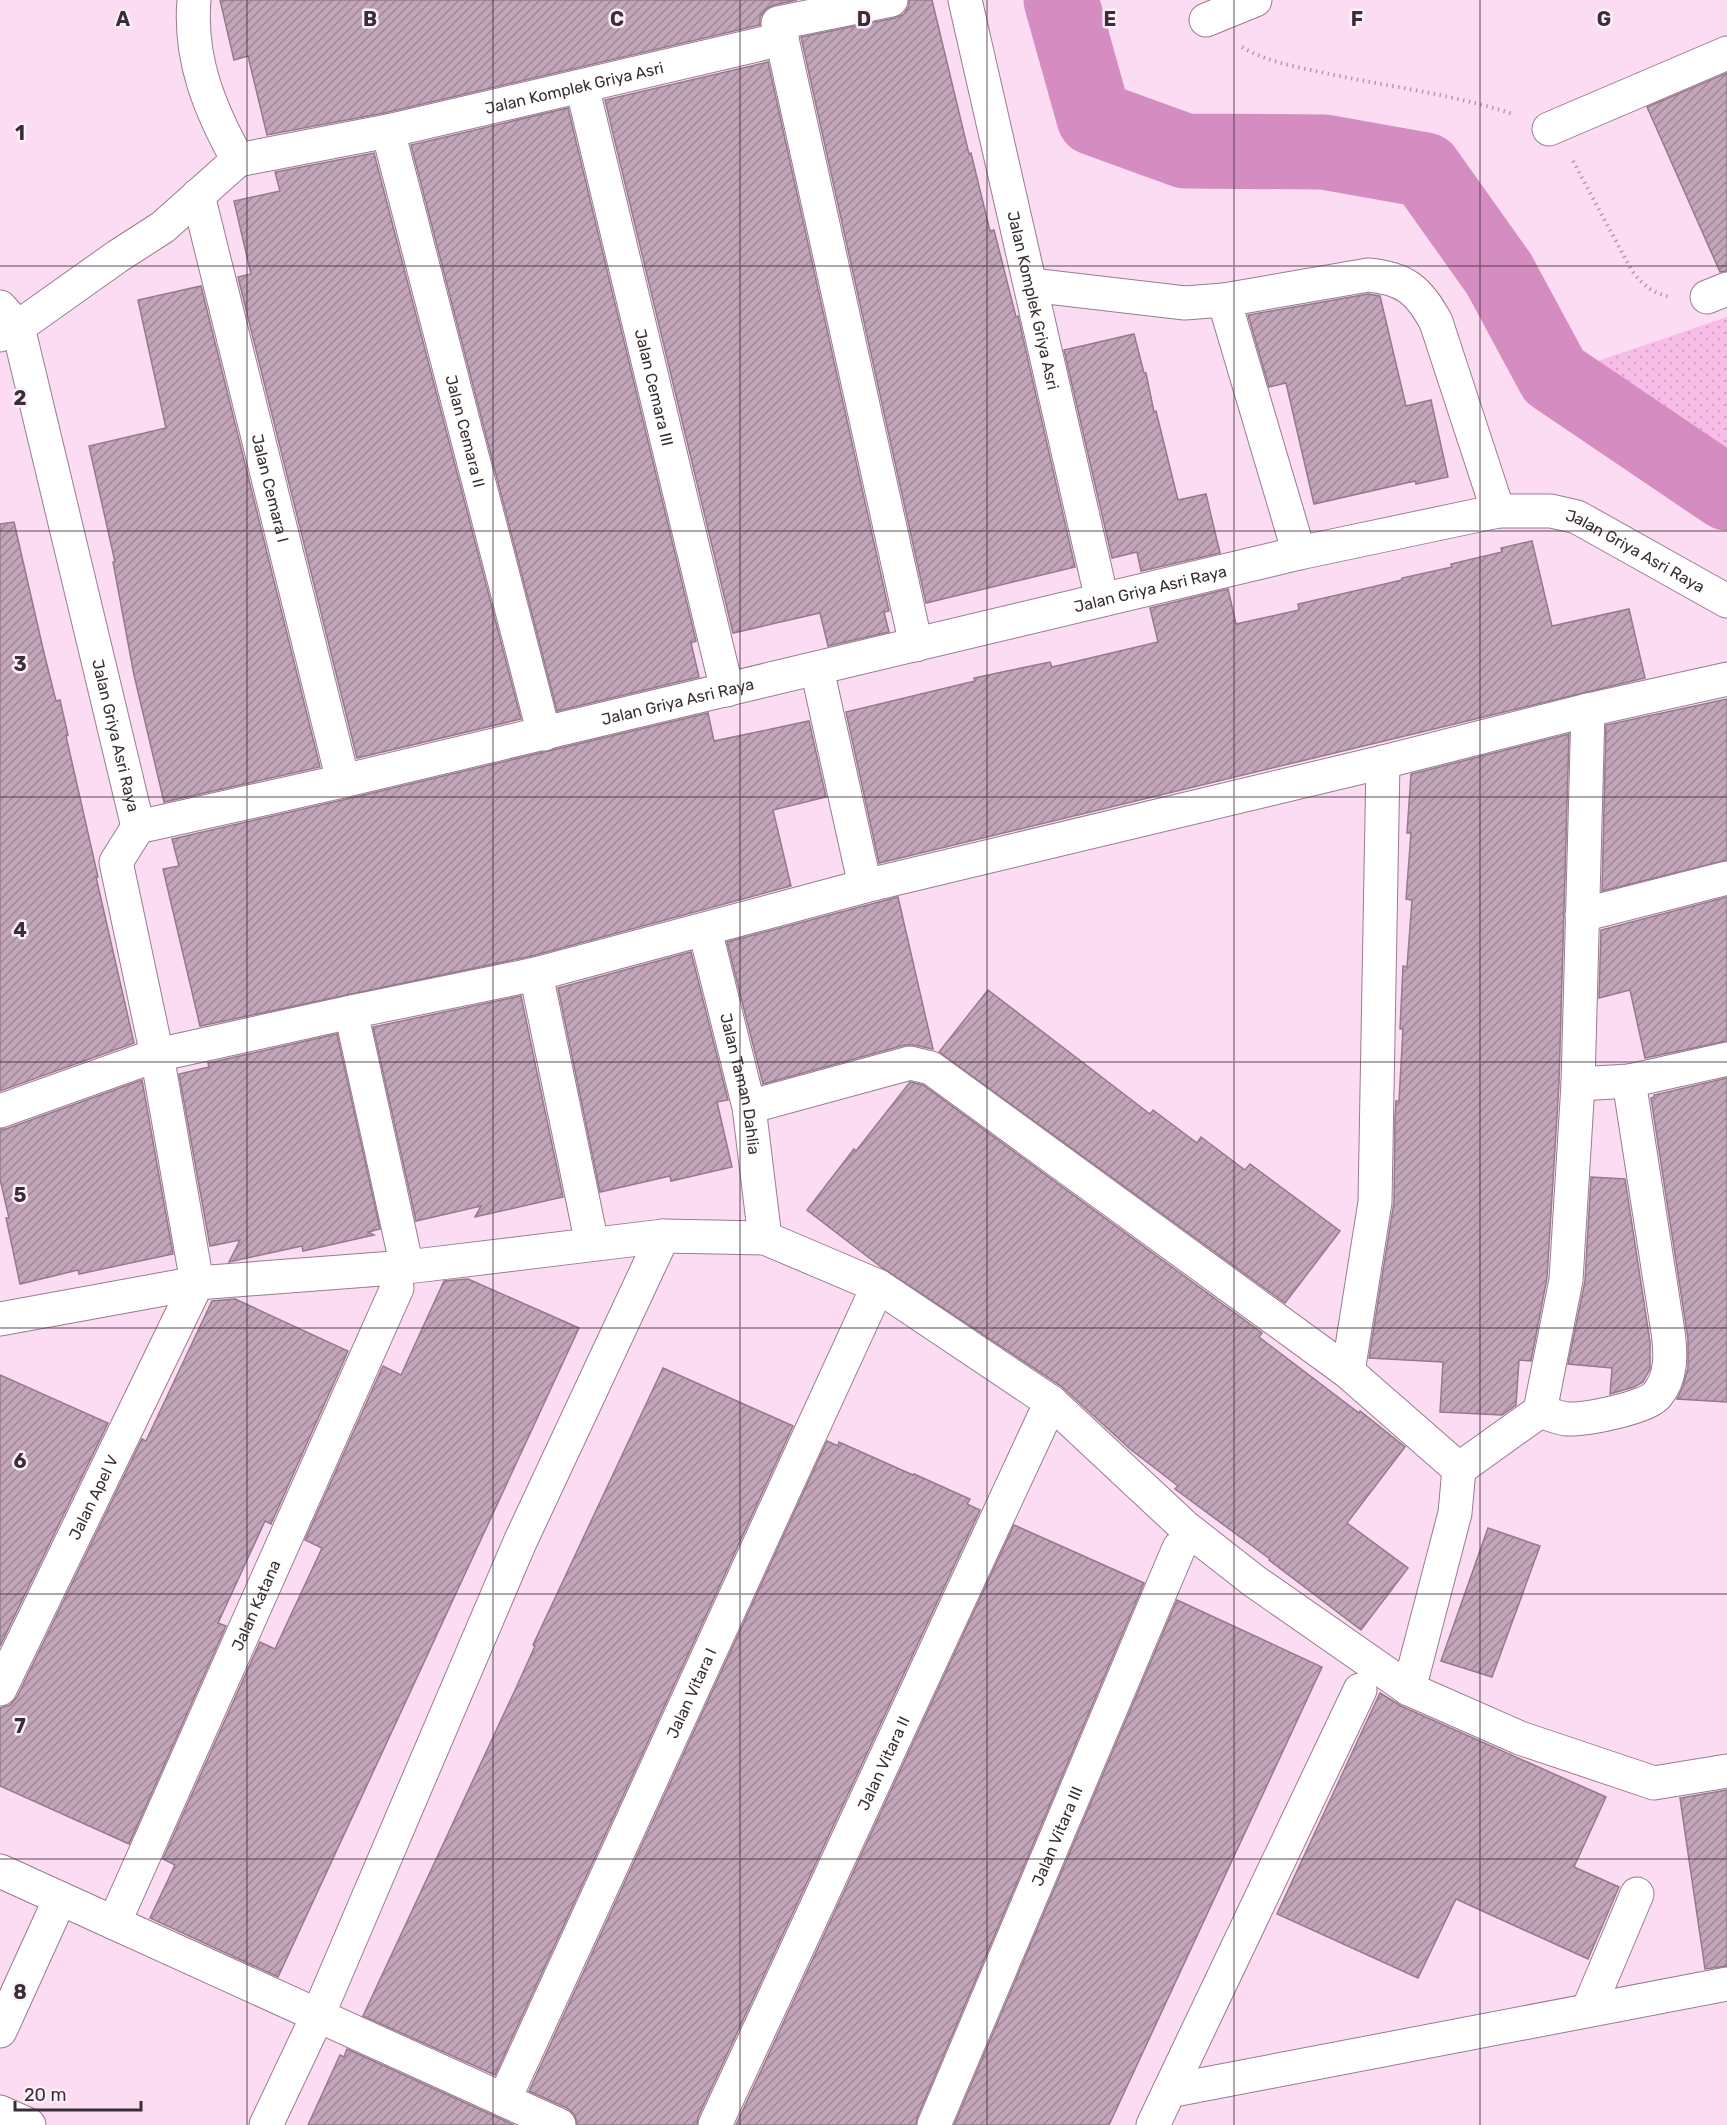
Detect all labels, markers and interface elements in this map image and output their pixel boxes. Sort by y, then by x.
text: A [116,7,131,31]
text: B [363,7,377,31]
text: C [610,7,624,31]
text: D [857,7,871,31]
text: E [1104,7,1116,31]
text: F [1351,7,1363,31]
text: G [1597,7,1611,31]
street label: Jalan Komplek Griya Asri [483,57,665,118]
text: 1 [15,121,25,145]
street label: Jalan Komplek Griya Asri [1004,209,1063,392]
street label: Jalan Cemara III [631,327,678,448]
street label: Jalan Cemara II [442,373,489,489]
text: 2 [14,386,27,410]
street label: Jalan Cemara I [248,432,293,544]
street label: Jalan Griya Asri Raya [1564,505,1708,596]
street label: Jalan Griya Asri Raya [1072,561,1228,616]
text: 3 [13,652,27,676]
street label: Jalan Griya Asri Raya [89,657,144,814]
street label: Jalan Griya Asri Raya [599,674,756,729]
text: 4 [13,918,27,942]
street label: Jalan Taman Dahlia [716,1011,764,1156]
text: 5 [14,1183,27,1207]
text: 6 [13,1449,27,1473]
street label: Jalan Apel V [64,1452,122,1543]
street label: Jalan Katana [227,1557,284,1653]
street label: Jalan Vitara I [662,1645,720,1741]
street label: Jalan Vitara II [853,1713,913,1813]
text: 7 [14,1714,26,1738]
street label: Jalan Vitara III [1027,1783,1086,1889]
text: 8 [13,1980,27,2004]
scale bar [15,2074,141,2112]
text: 20 m [24,2084,66,2106]

